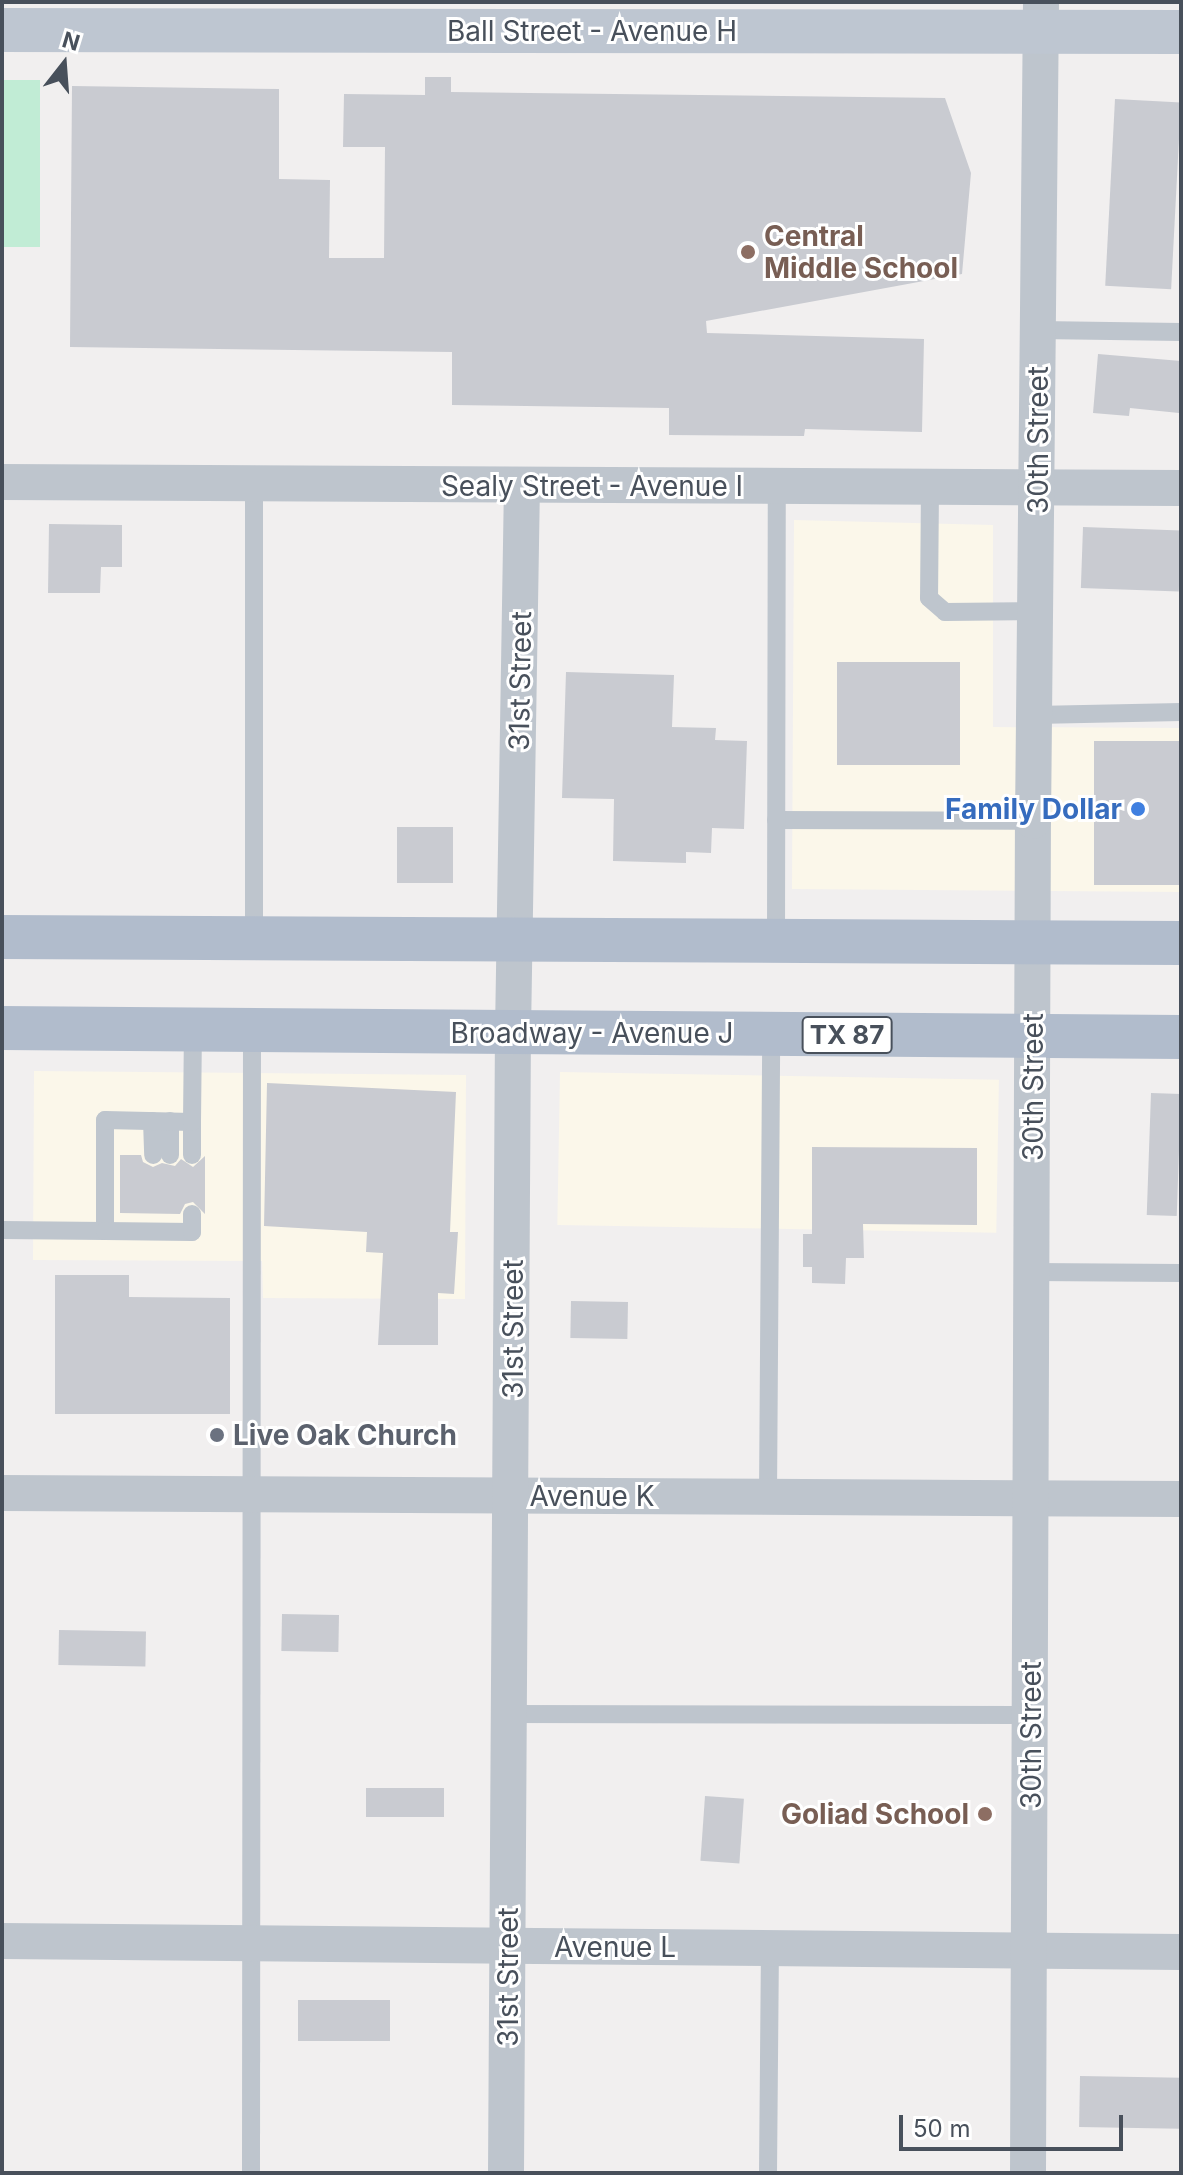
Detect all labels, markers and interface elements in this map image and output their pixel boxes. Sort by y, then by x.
street label: Ball Street - Avenue H [447,14,737,48]
north arrow [24,24,104,104]
text: N [59,26,83,56]
place label: Central Middle School [764,219,958,285]
marker: Central Middle School [739,243,757,261]
street label: 30th Street [1021,366,1055,514]
street label: Sealy Street - Avenue I [441,469,743,503]
street label: 31st Street [502,611,538,751]
place label: Family Dollar [945,792,1122,826]
marker: Family Dollar [1129,800,1147,818]
road number: TX 87 [801,1013,893,1057]
street label: 30th Street [1016,1013,1050,1161]
street label: Broadway - Avenue J [450,1016,734,1050]
street label: 31st Street [496,1259,530,1399]
place label: Live Oak Church [233,1418,457,1452]
marker: Live Oak Church [208,1426,226,1444]
street label: Avenue K [529,1479,655,1513]
street label: 30th Street [1014,1661,1048,1809]
place label: Goliad School [781,1797,969,1831]
marker: Goliad School [976,1805,994,1823]
street label: 31st Street [491,1907,525,2047]
street label: Avenue L [554,1930,676,1964]
scale bar [903,2099,1127,2149]
text: 50 m [913,2114,971,2143]

